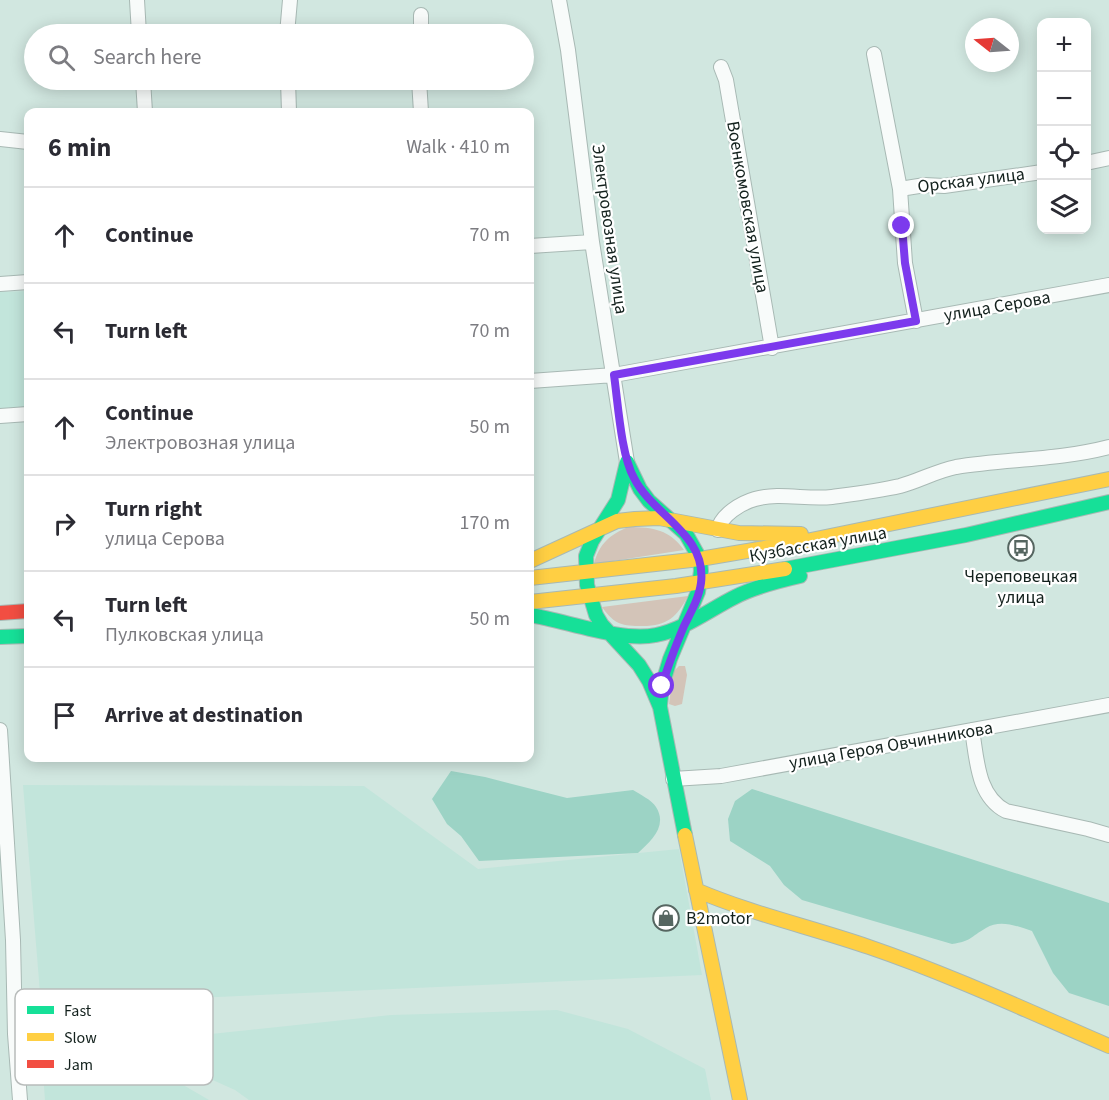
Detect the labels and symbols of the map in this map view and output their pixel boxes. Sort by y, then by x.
north arrow [965,18,1019,72]
street label: Военкомовская улица [720,119,775,295]
street label: Электровозная улица [585,143,634,316]
street label: Орская улица [916,162,1026,199]
route end [888,212,914,238]
street label: улица Серова [942,285,1052,328]
street label: Кузбасская улица [747,520,889,569]
bus stop icon: Череповецкая улица [1006,533,1036,563]
place label: Череповецкая улица [964,564,1078,610]
route start [648,672,674,698]
street label: улица Героя Овчинникова [787,715,995,776]
shop icon: B2motor [651,903,681,933]
place label: B2motor [686,906,752,931]
legend [15,989,213,1085]
text: Fast [64,1000,92,1022]
text: Slow [64,1027,97,1049]
text: Jam [64,1054,93,1076]

